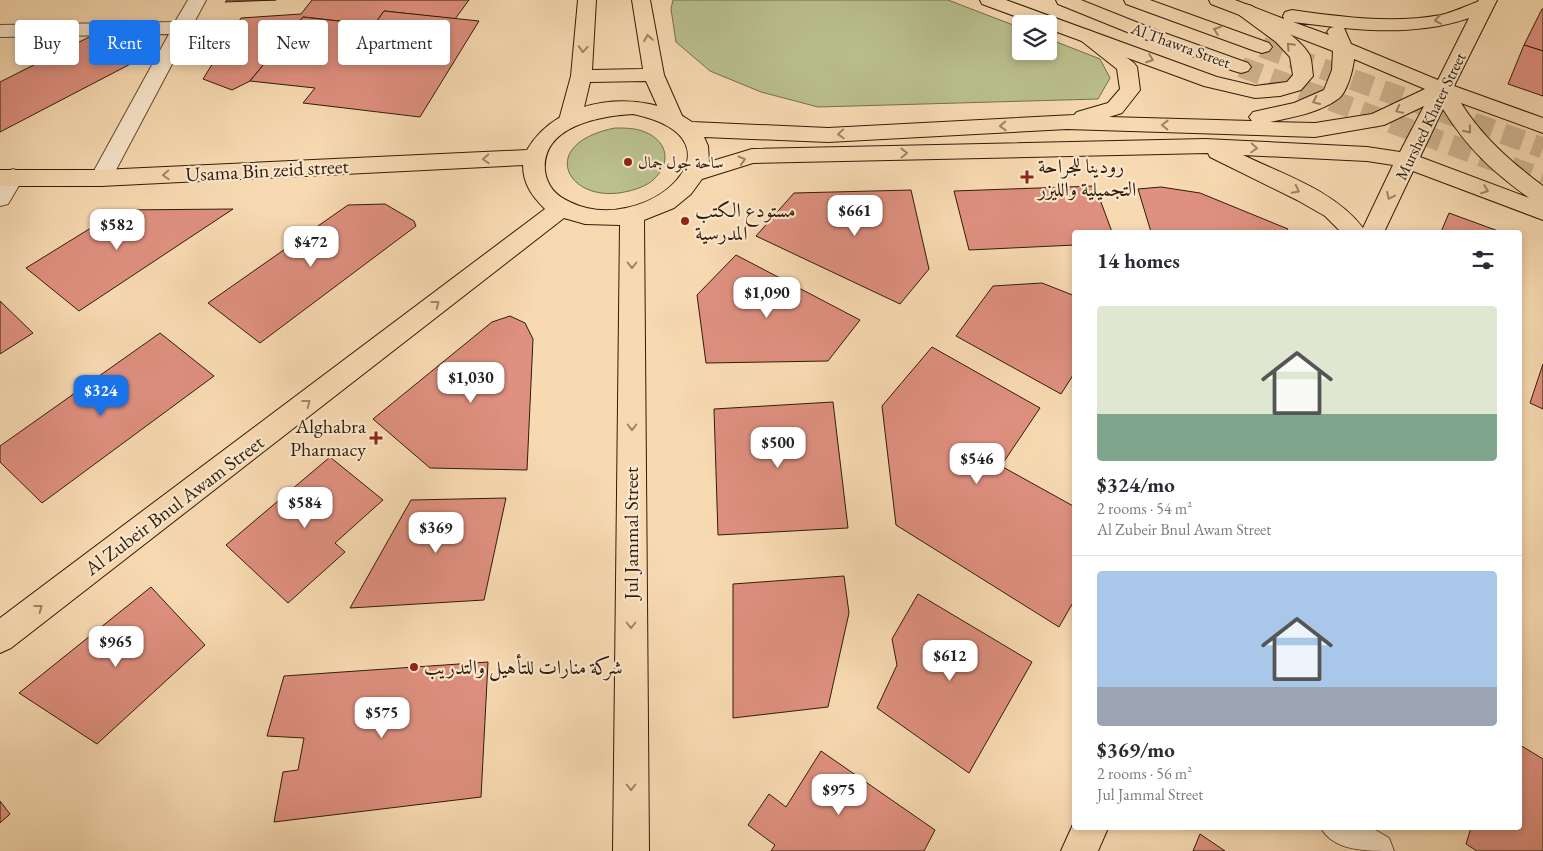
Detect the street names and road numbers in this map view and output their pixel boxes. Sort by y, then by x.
street label: Al Thawra Street [1127,17,1233,73]
street label: Murshed Khater Street [1390,49,1470,183]
street label: Usama Bin zeid street [185,153,350,187]
street label: Al Zubeir Bnul Awam Street [78,429,269,582]
street label: Jul Jammal Street [618,466,644,601]

